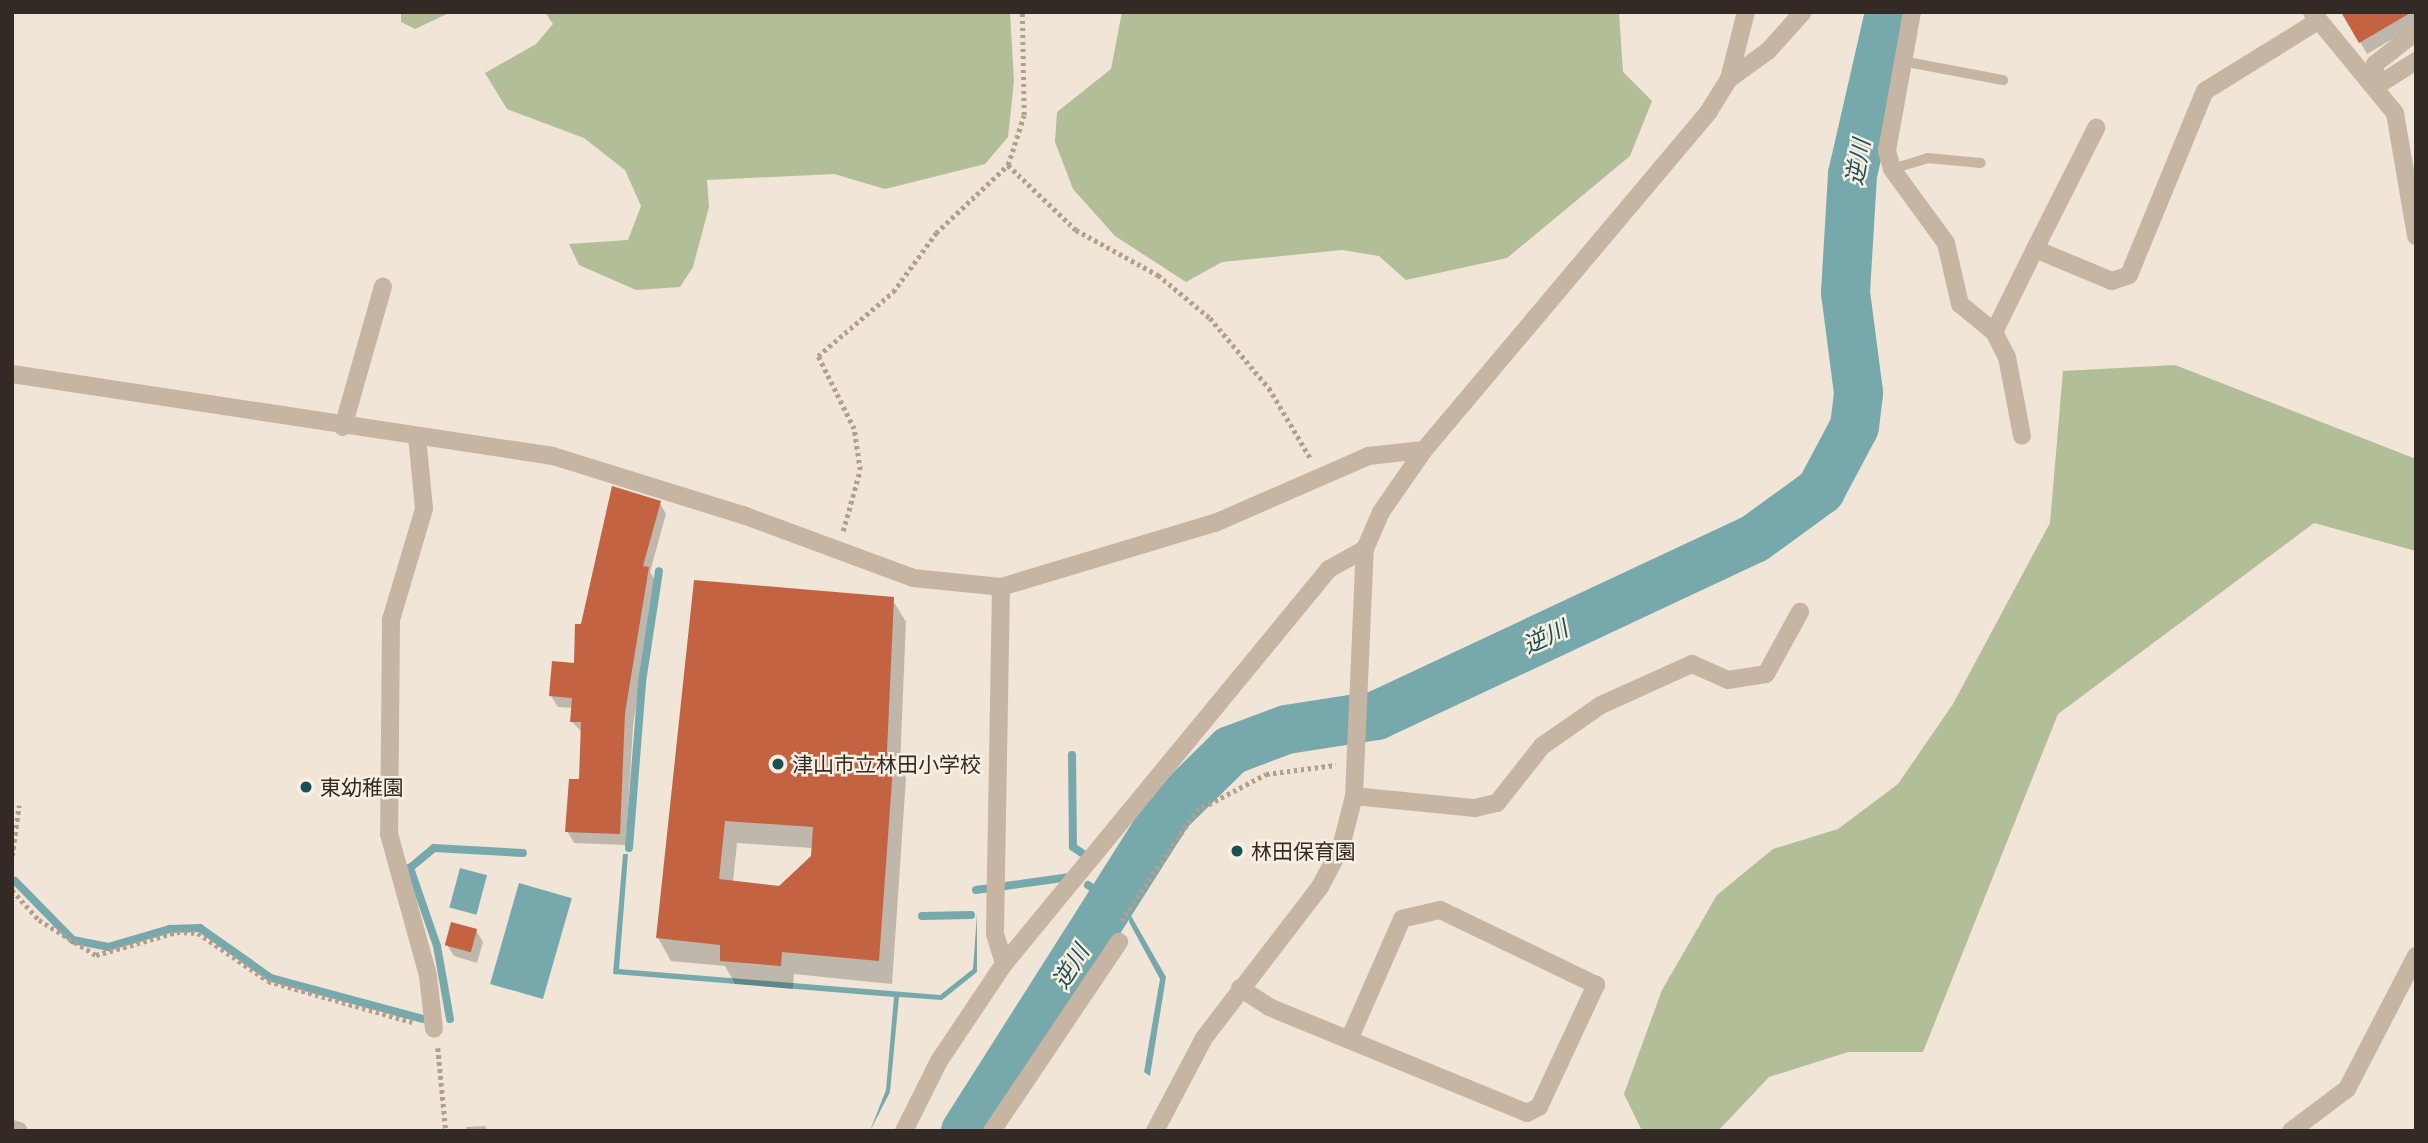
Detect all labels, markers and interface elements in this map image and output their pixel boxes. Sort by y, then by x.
water label: 逆川 [1839,137,1875,187]
water label: 逆川 [1518,614,1572,658]
place label: 津山市立林田小学校 [792,751,981,777]
marker: 津山市立林田小学校 [770,756,786,772]
place label: 東幼稚園 [320,774,404,800]
marker: 東幼稚園 [298,779,314,795]
place label: 林田保育園 [1251,838,1356,864]
marker: 林田保育園 [1229,843,1245,859]
water label: 逆川 [1046,939,1094,993]

